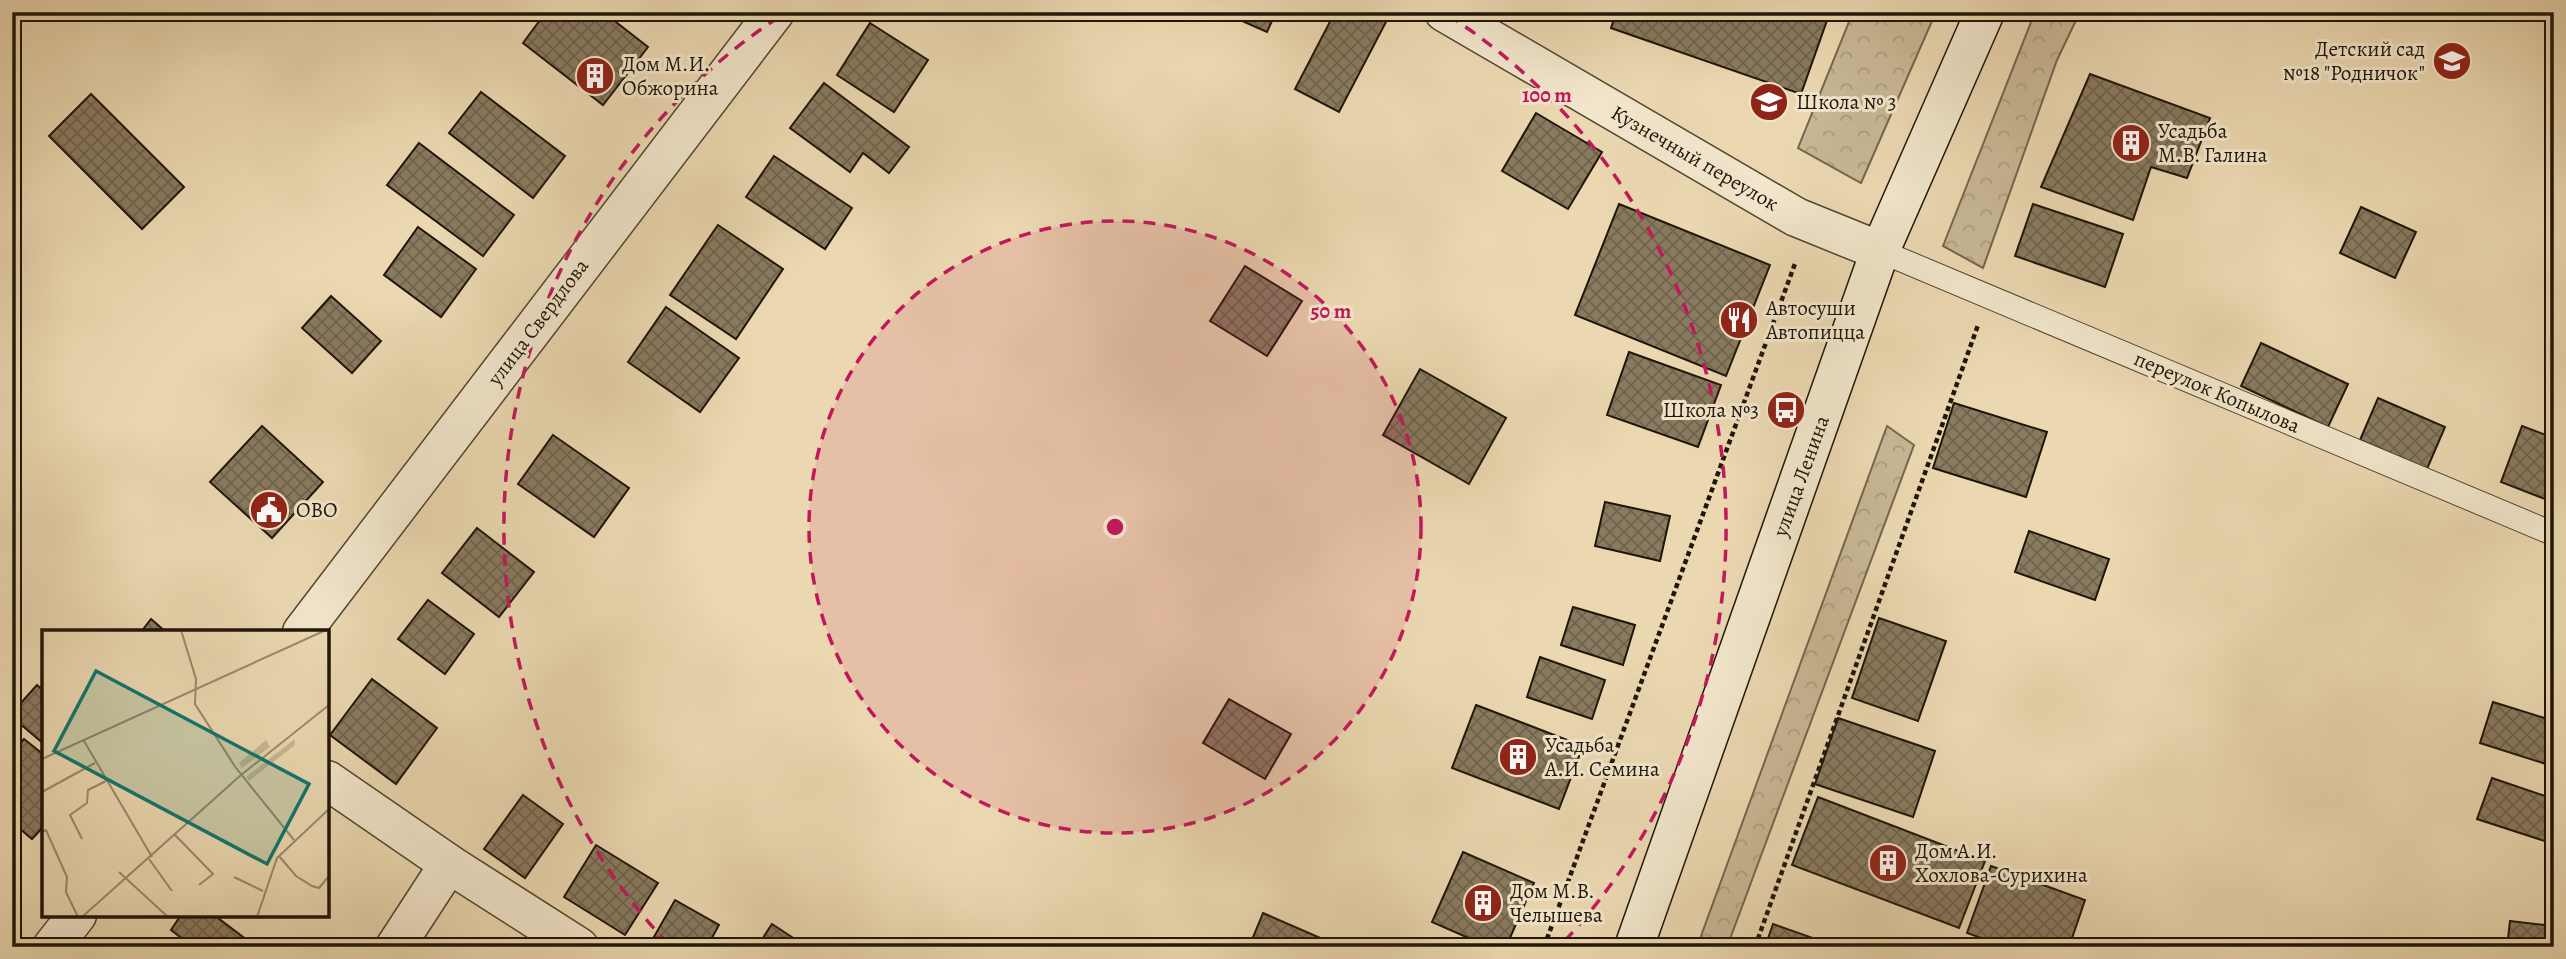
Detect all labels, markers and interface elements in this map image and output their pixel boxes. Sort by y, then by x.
place label: Детский сад №18 "Родничок" [2283,35,2425,87]
school or university icon: Детский сад №18 "Родничок" [2431,40,2473,82]
place label: Дом М.И. Обжорина [622,50,719,102]
building icon: Дом М.И. Обжорина [574,55,616,97]
text: 100 m [1522,81,1572,109]
school or university icon: Школа № 3 [1748,81,1790,123]
place label: Школа № 3 [1796,88,1896,116]
street label: Кузнечный переулок [1606,99,1784,218]
place label: Усадьба М.В. Галина [2158,117,2268,169]
building icon: Усадьба М.В. Галина [2110,122,2152,164]
street label: улица Свердлова [480,253,595,392]
place label: Автосуши Автопицца [1765,294,1865,346]
text: 50 m [1311,297,1352,325]
restaurant icon: Автосуши Автопицца [1718,299,1760,341]
street label: переулок Копылова [2130,344,2305,440]
bus stop icon: Школа №3 [1765,389,1807,431]
place label: Школа №3 [1663,396,1759,424]
street label: улица Ленина [1766,411,1836,541]
public building icon: ОВО [248,489,290,531]
place label: ОВО [296,496,338,524]
centre of rings [1103,515,1127,539]
inset map [42,630,329,917]
place label: Усадьба А.И. Семина [1544,731,1660,783]
building icon: Усадьба А.И. Семина [1497,736,1539,778]
place label: Дом А.И. Хохлова-Сурихина [1915,837,2088,889]
building icon: Дом А.И. Хохлова-Сурихина [1867,842,1909,884]
place label: Дом М.В. Челышева [1510,877,1603,929]
building icon: Дом М.В. Челышева [1462,882,1504,924]

